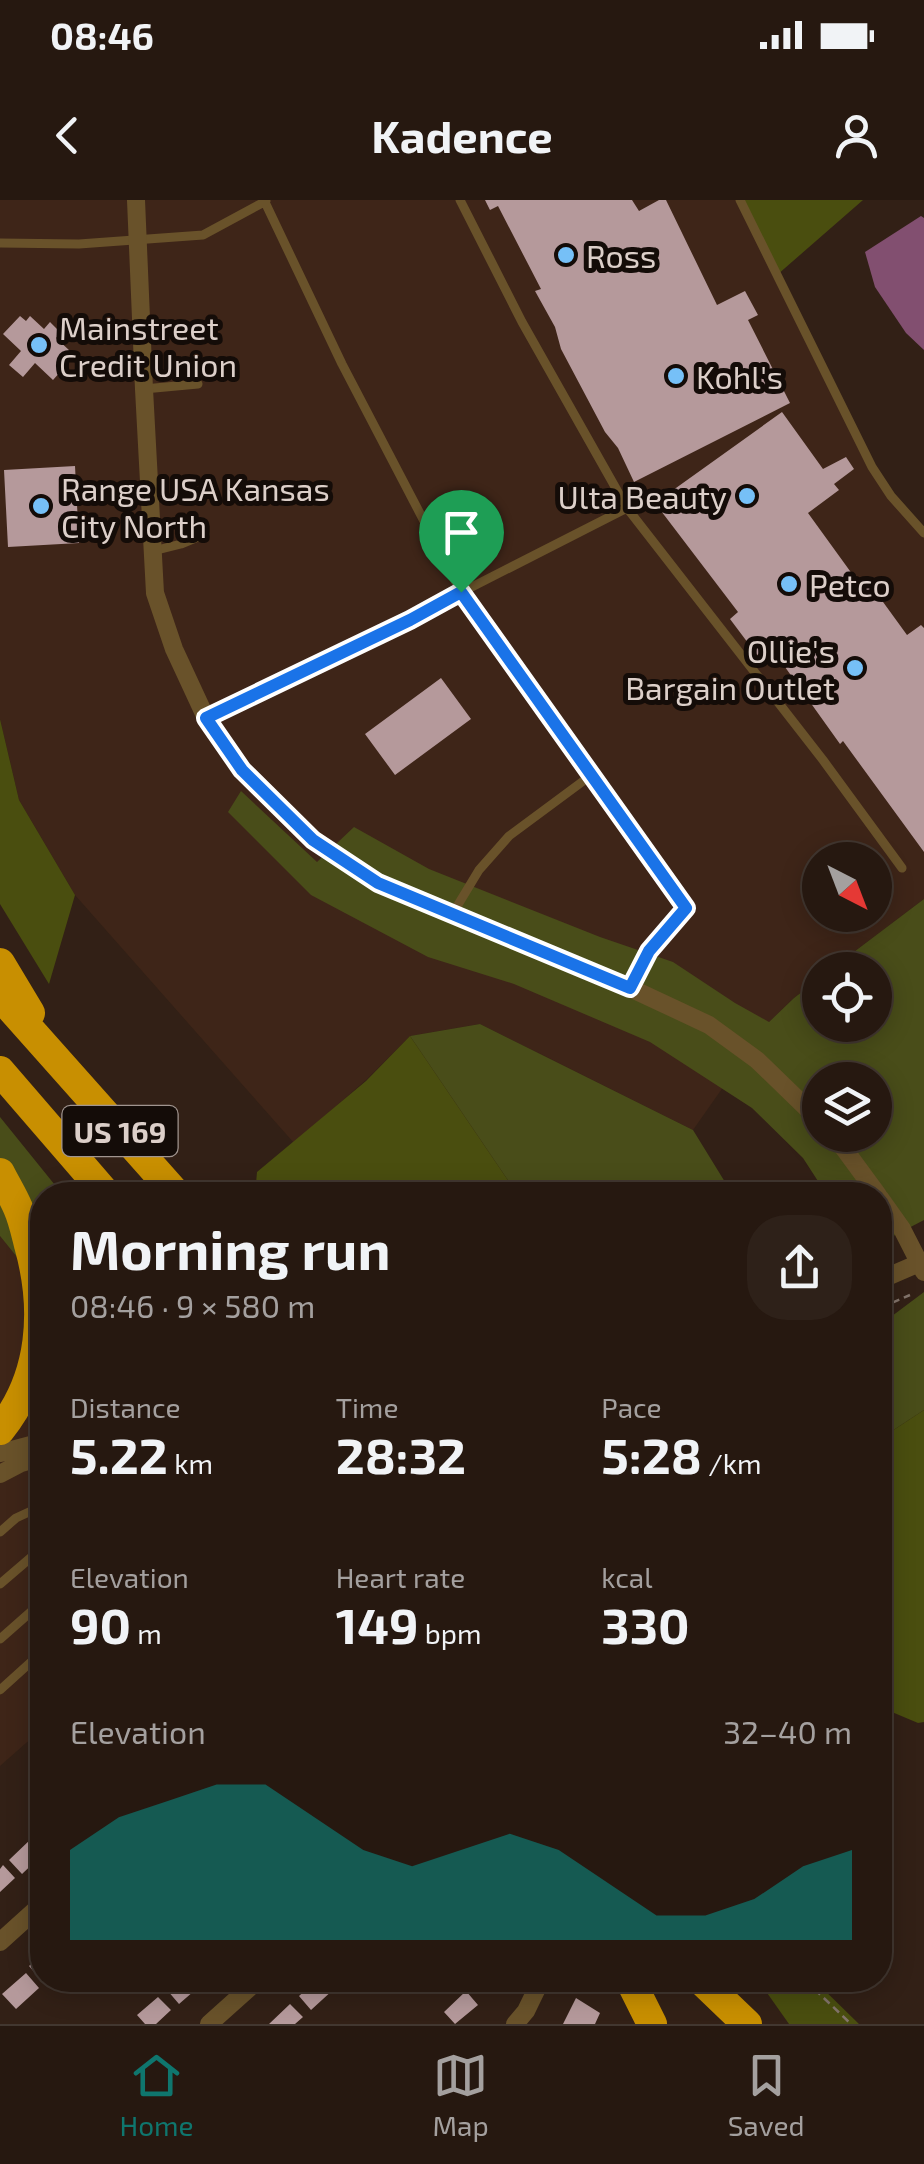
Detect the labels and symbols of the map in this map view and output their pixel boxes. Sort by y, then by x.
place label: Ross [586,236,656,274]
marker: Ross [555,244,577,266]
place label: Mainstreet Credit Union [59,308,237,383]
marker: Mainstreet Credit Union [28,334,50,356]
place label: Kohl's [696,357,783,395]
marker: Kohl's [665,365,687,387]
place label: Range USA Kansas City North [61,469,330,544]
place label: Ulta Beauty [558,477,727,515]
marker: Ulta Beauty [736,485,758,507]
pin [419,490,504,593]
marker: Range USA Kansas City North [30,495,52,517]
place label: Petco [809,565,891,603]
marker: Petco [778,573,800,595]
place label: Ollie's Bargain Outlet [625,631,835,706]
marker: Ollie's Bargain Outlet [844,657,866,679]
north arrow [802,842,892,932]
road number: US 169 [62,1106,178,1156]

